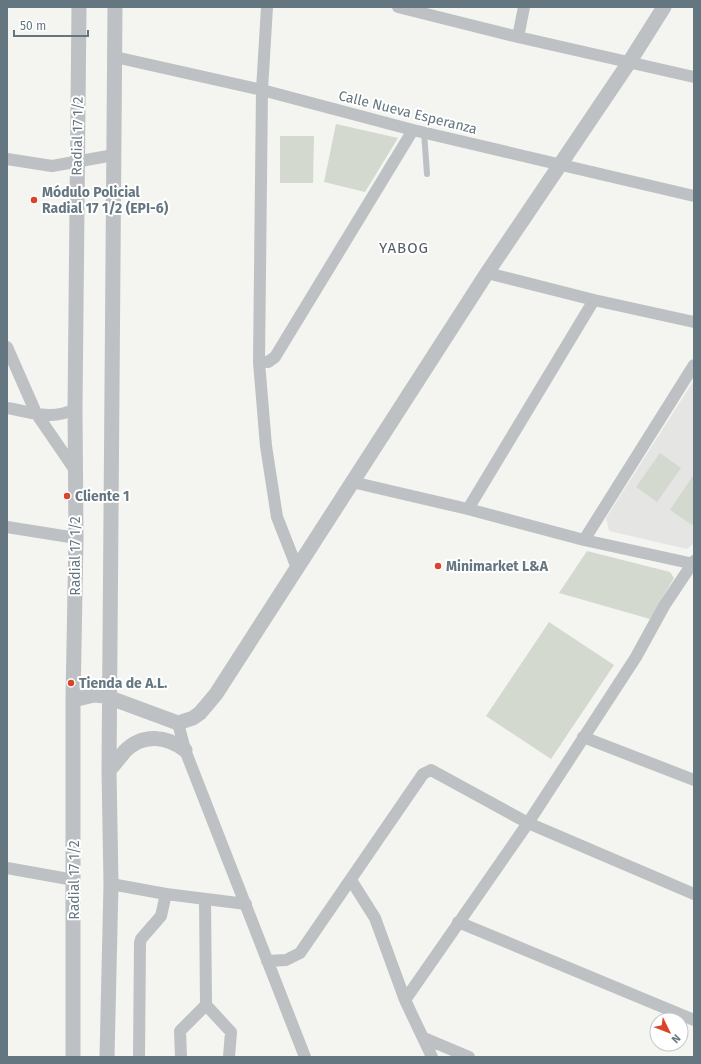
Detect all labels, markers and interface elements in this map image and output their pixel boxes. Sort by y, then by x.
scale bar [14,12,88,38]
text: 50 m [20,19,46,33]
street label: Calle Nueva Esperanza [337,87,479,138]
street label: Radial 17 1/2 [68,96,87,176]
place label: Módulo Policial Radial 17 1/2 (EPI-6) [42,184,169,217]
marker: Módulo Policial Radial 17 1/2 (EPI-6) [29,195,39,205]
district label: YABOG [379,239,429,257]
place label: Cliente 1 [75,488,130,505]
marker: Cliente 1 [62,491,72,501]
street label: Radial 17 1/2 [67,516,84,596]
place label: Minimarket L&A [446,558,549,575]
marker: Minimarket L&A [433,561,443,571]
place label: Tienda de A.L. [79,675,167,692]
marker: Tienda de A.L. [66,678,76,688]
street label: Radial 17 1/2 [66,840,83,920]
north arrow [649,1012,689,1052]
text: N [669,1031,683,1046]

